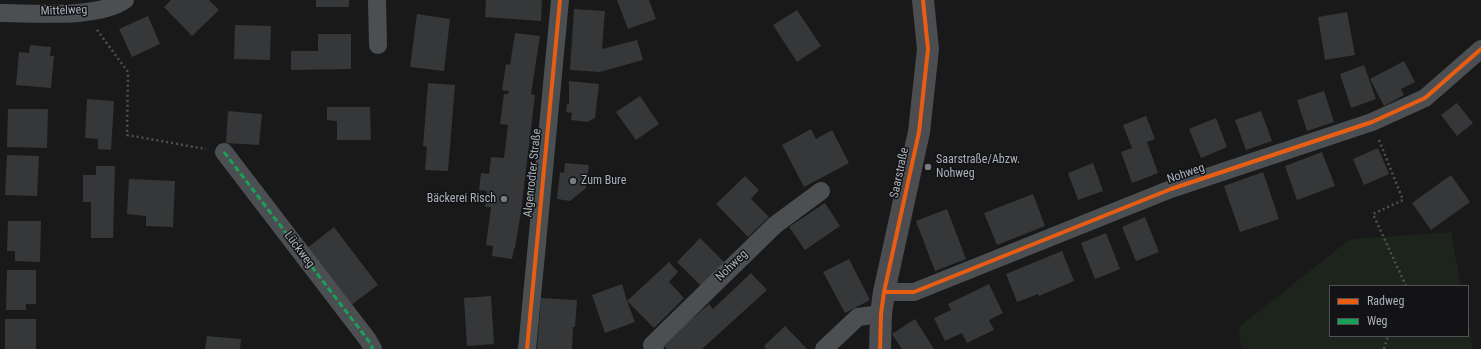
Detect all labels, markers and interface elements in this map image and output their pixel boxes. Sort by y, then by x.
street label: Mittelweg [40,3,88,19]
street label: Algenrodter Straße [521,128,545,218]
street label: Saarstraße [888,146,912,200]
place label: Saarstraße/Abzw. Nohweg [936,153,1020,181]
street label: Nohweg [1165,161,1207,187]
marker: Saarstraße/Abzw. Nohweg [923,162,933,172]
place label: Zum Bure [581,174,626,188]
marker: Zum Bure [568,176,578,186]
place label: Bäckerei Risch [427,192,496,206]
marker: Bäckerei Risch [499,194,509,204]
street label: Lückweg [281,229,317,271]
street label: Nohweg [713,247,751,285]
legend [1329,285,1469,337]
text: Radweg [1367,294,1404,308]
text: Weg [1367,314,1388,328]

